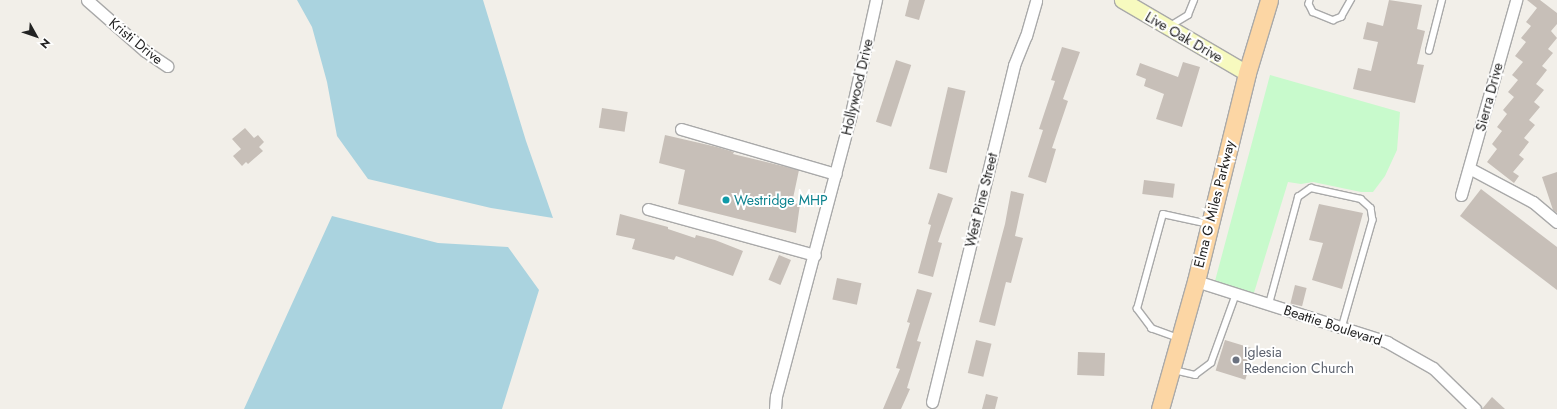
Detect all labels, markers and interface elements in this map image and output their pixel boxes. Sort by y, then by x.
street label: Live Oak Drive [1142,8,1226,66]
street label: Kristi Drive [106,14,166,68]
north arrow [16,16,56,56]
text: N [36,35,54,52]
street label: Hollywood Drive [838,37,876,137]
street label: Sierra Drive [1472,61,1506,133]
street label: Elma G Miles Parkway [1190,139,1238,269]
street label: West Pine Street [961,151,1001,249]
place label: Westridge MHP [734,192,828,208]
marker: Westridge MHP [721,195,731,205]
street label: Beattie Boulevard [1282,301,1384,349]
place label: Iglesia Redencion Church [1244,344,1354,376]
marker: Iglesia Redencion Church [1231,355,1241,365]

